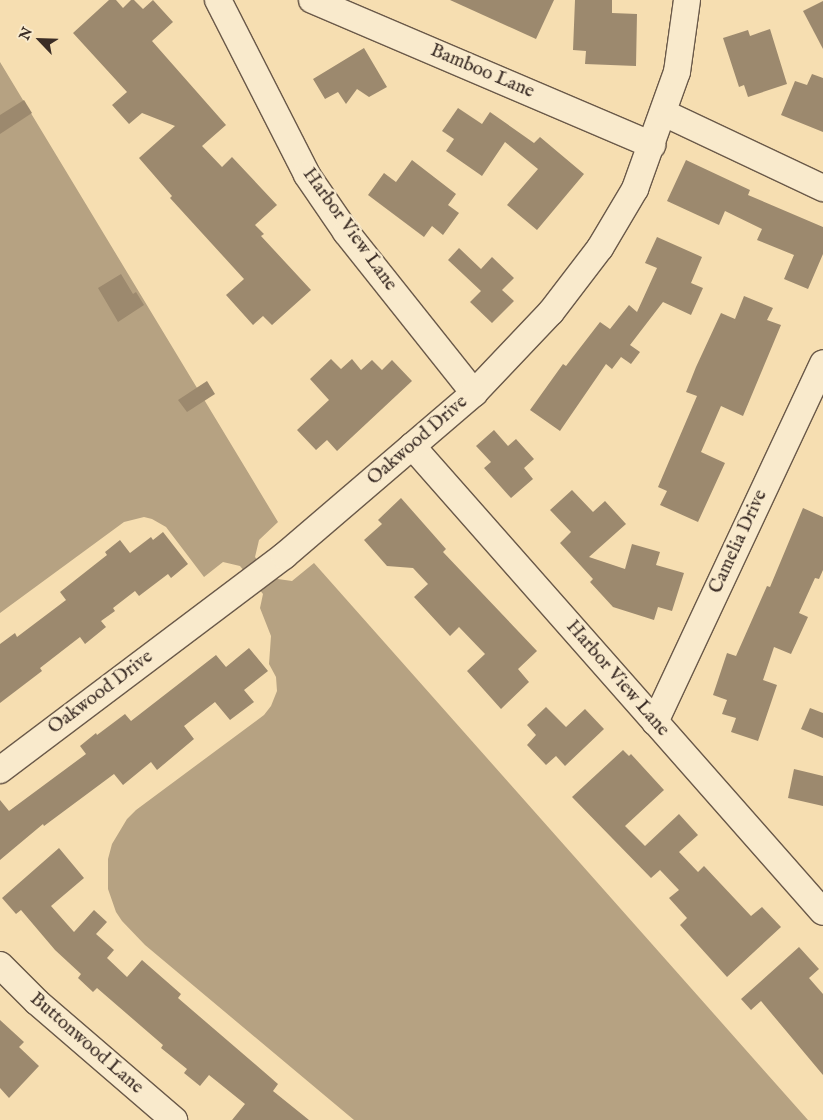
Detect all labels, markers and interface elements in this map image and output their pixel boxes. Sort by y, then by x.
north arrow [15,15,65,65]
text: N [16,25,37,43]
street label: Bamboo Lane [427,40,537,104]
street label: Harbor View Lane [297,164,401,296]
street label: Oakwood Drive [363,391,473,491]
street label: Camelia Drive [705,486,773,598]
street label: Harbor View Lane [560,616,674,742]
street label: Oakwood Drive [44,646,158,740]
street label: Buttonwood Lane [24,988,148,1100]

